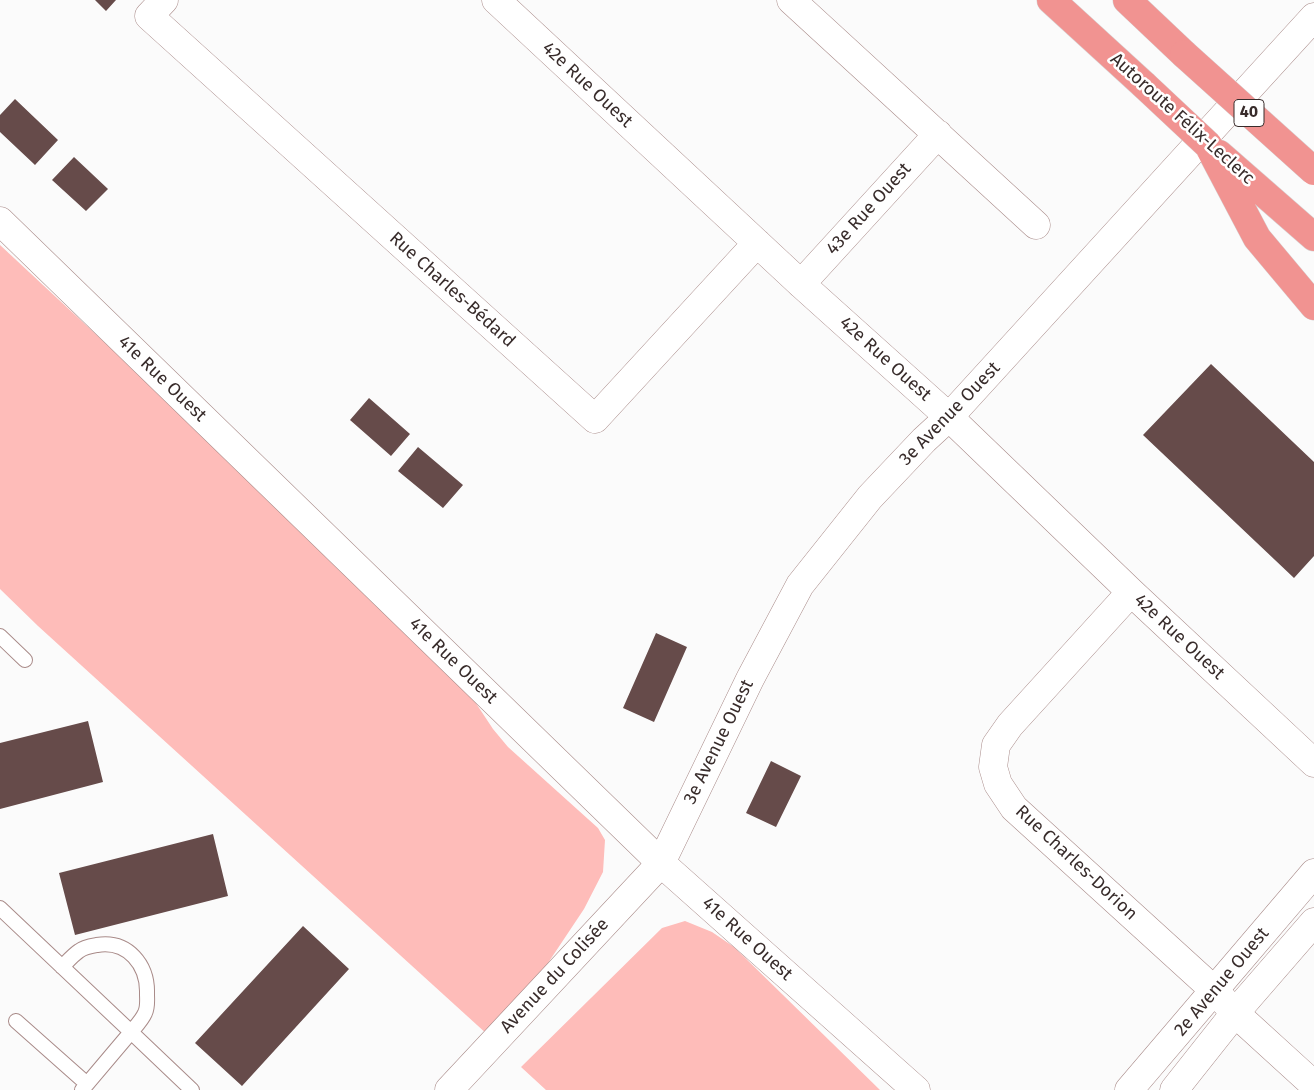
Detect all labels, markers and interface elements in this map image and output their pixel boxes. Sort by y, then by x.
street label: 42e Rue Ouest [537,38,637,132]
street label: Autoroute Félix-Leclerc [1106,49,1258,189]
road number: 40 [1234,100,1264,126]
street label: 43e Rue Ouest [822,159,916,259]
street label: Rue Charles-Bédard [385,228,519,352]
street label: 42e Rue Ouest [835,312,935,406]
street label: 41e Rue Ouest [113,331,211,427]
street label: 3e Avenue Ouest [895,358,1005,470]
street label: 42e Rue Ouest [1129,590,1229,684]
street label: 41e Rue Ouest [404,613,502,709]
street label: 3e Avenue Ouest [680,676,758,808]
street label: Rue Charles-Dorion [1011,801,1141,925]
street label: 41e Rue Ouest [697,893,797,985]
street label: Avenue du Colisée [496,914,614,1038]
street label: 2e Avenue Ouest [1170,923,1274,1041]

